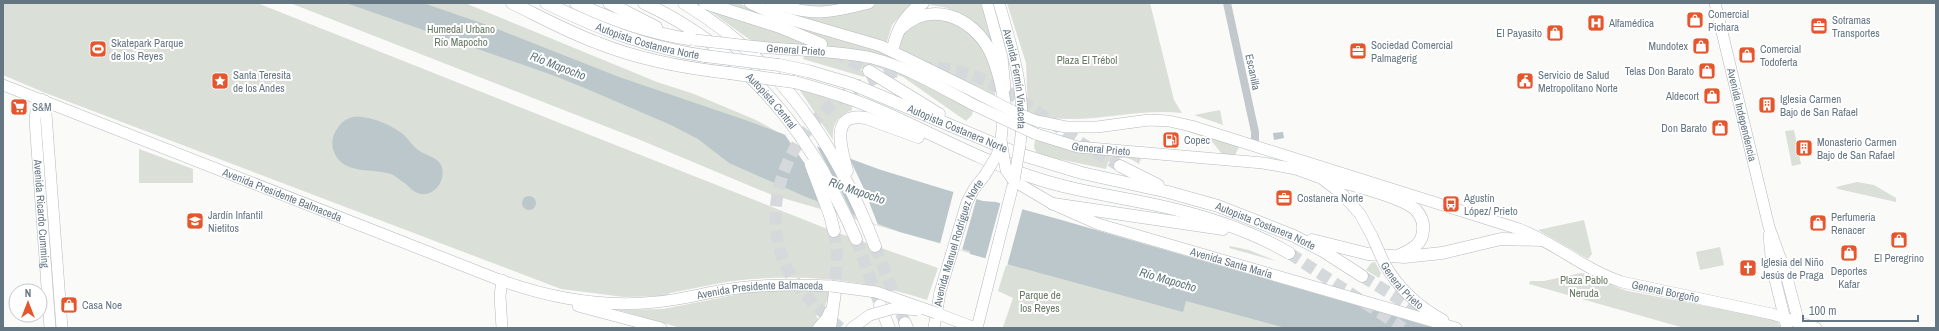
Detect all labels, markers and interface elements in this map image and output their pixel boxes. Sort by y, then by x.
place label: Comercial Pichara [1708,7,1749,34]
shop icon: Comercial Pichara [1685,10,1705,30]
hospital icon: Alfamédica [1586,13,1606,33]
place label: Sotramas Transportes [1832,13,1880,40]
place label: Alfamédica [1608,16,1654,30]
office icon: Sotramas Transportes [1809,16,1829,36]
street label: Autopista Costanera Norte [593,19,700,62]
park label: Humedal Urbano Río Mapocho [427,22,495,49]
shop icon: El Payasito [1545,23,1565,43]
street label: Avenida Fermín Vivaceta [1000,26,1029,129]
place label: El Payasito [1496,26,1542,40]
place label: Skatepark Parque de los Reyes [111,36,183,63]
shop icon: Mundotex [1691,36,1711,56]
place label: Sociedad Comercial Palmagerig [1371,38,1453,65]
sports icon: Skatepark Parque de los Reyes [88,39,108,59]
place label: Mundotex [1648,39,1688,53]
street label: General Prieto [766,41,826,59]
office icon: Sociedad Comercial Palmagerig [1348,41,1368,61]
place label: Comercial Todoferta [1760,42,1801,69]
shop icon: Comercial Todoferta [1737,45,1757,65]
water label: Río Mapocho [528,48,589,84]
park label: Plaza El Trébol [1057,53,1117,67]
street label: Escanilla [1242,53,1264,91]
shop icon: Telas Don Barato [1697,61,1717,81]
place label: Telas Don Barato [1625,64,1694,78]
street label: Avenida Independencia [1724,66,1760,163]
place label: Santa Teresita de los Andes [233,68,291,95]
place label: Servicio de Salud Metropolitano Norte [1538,68,1618,95]
street label: Autopista Central [743,69,800,132]
place icon: Santa Teresita de los Andes [210,71,230,91]
public building icon: Servicio de Salud Metropolitano Norte [1515,71,1535,91]
shop icon: Aldecort [1702,86,1722,106]
place label: Aldecort [1665,89,1699,103]
place label: Iglesia Carmen Bajo de San Rafael [1780,92,1858,119]
building icon: Iglesia Carmen Bajo de San Rafael [1757,95,1777,115]
supermarket icon: S&M [9,97,29,117]
place label: S&M [32,100,52,114]
street label: Autopista Costanera Norte [905,101,1010,156]
shop icon: Don Barato [1710,118,1730,138]
place label: Don Barato [1661,121,1707,135]
fuel station icon: Copec [1161,130,1181,150]
place label: Copec [1184,133,1211,147]
place label: Monasterio Carmen Bajo de San Rafael [1817,135,1897,162]
street label: General Prieto [1070,138,1131,158]
building icon: Monasterio Carmen Bajo de San Rafael [1794,138,1814,158]
street label: Avenida Ricardo Cumming [31,158,53,269]
street label: Avenida Presidente Balmaceda [220,165,344,224]
water label: Río Mapocho [827,174,888,208]
street label: Avenida Manuel Rodríguez Norte [931,176,986,308]
office icon: Costanera Norte [1274,188,1294,208]
place label: Costanera Norte [1297,191,1363,205]
place label: Agustín López/ Prieto [1463,191,1518,218]
bus stop icon: Agustín López/ Prieto [1441,194,1461,214]
street label: Autopista Costanera Norte [1213,198,1318,253]
place label: Jardín Infantil Nietitos [208,208,263,235]
place label: Perfumeria Renacer [1831,210,1876,237]
school or university icon: Jardín Infantil Nietitos [185,211,205,231]
shop icon: Perfumeria Renacer [1808,213,1828,233]
shop icon: El Peregrino [1889,230,1909,250]
shop icon: Deportes Kafar [1839,243,1859,263]
street label: Avenida Santa María [1188,244,1274,281]
place label: El Peregrino [1874,251,1924,265]
place label: Iglesia del Niño Jesús de Praga [1761,255,1824,282]
church icon: Iglesia del Niño Jesús de Praga [1738,258,1758,278]
street label: General Prieto [1378,259,1426,312]
water label: Río Mapocho [1138,264,1199,296]
place label: Deportes Kafar [1831,264,1868,291]
park label: Plaza Pablo Neruda [1560,273,1608,300]
street label: General Borgoño [1630,277,1701,305]
street label: Avenida Presidente Balmaceda [695,278,824,302]
north arrow [8,283,48,323]
text: N [25,286,31,300]
park label: Parque de los Reyes [1019,288,1061,315]
shop icon: Casa Noe [59,295,79,315]
scale bar [1803,297,1918,323]
place label: Casa Noe [82,298,122,312]
text: 100 m [1809,303,1836,319]

